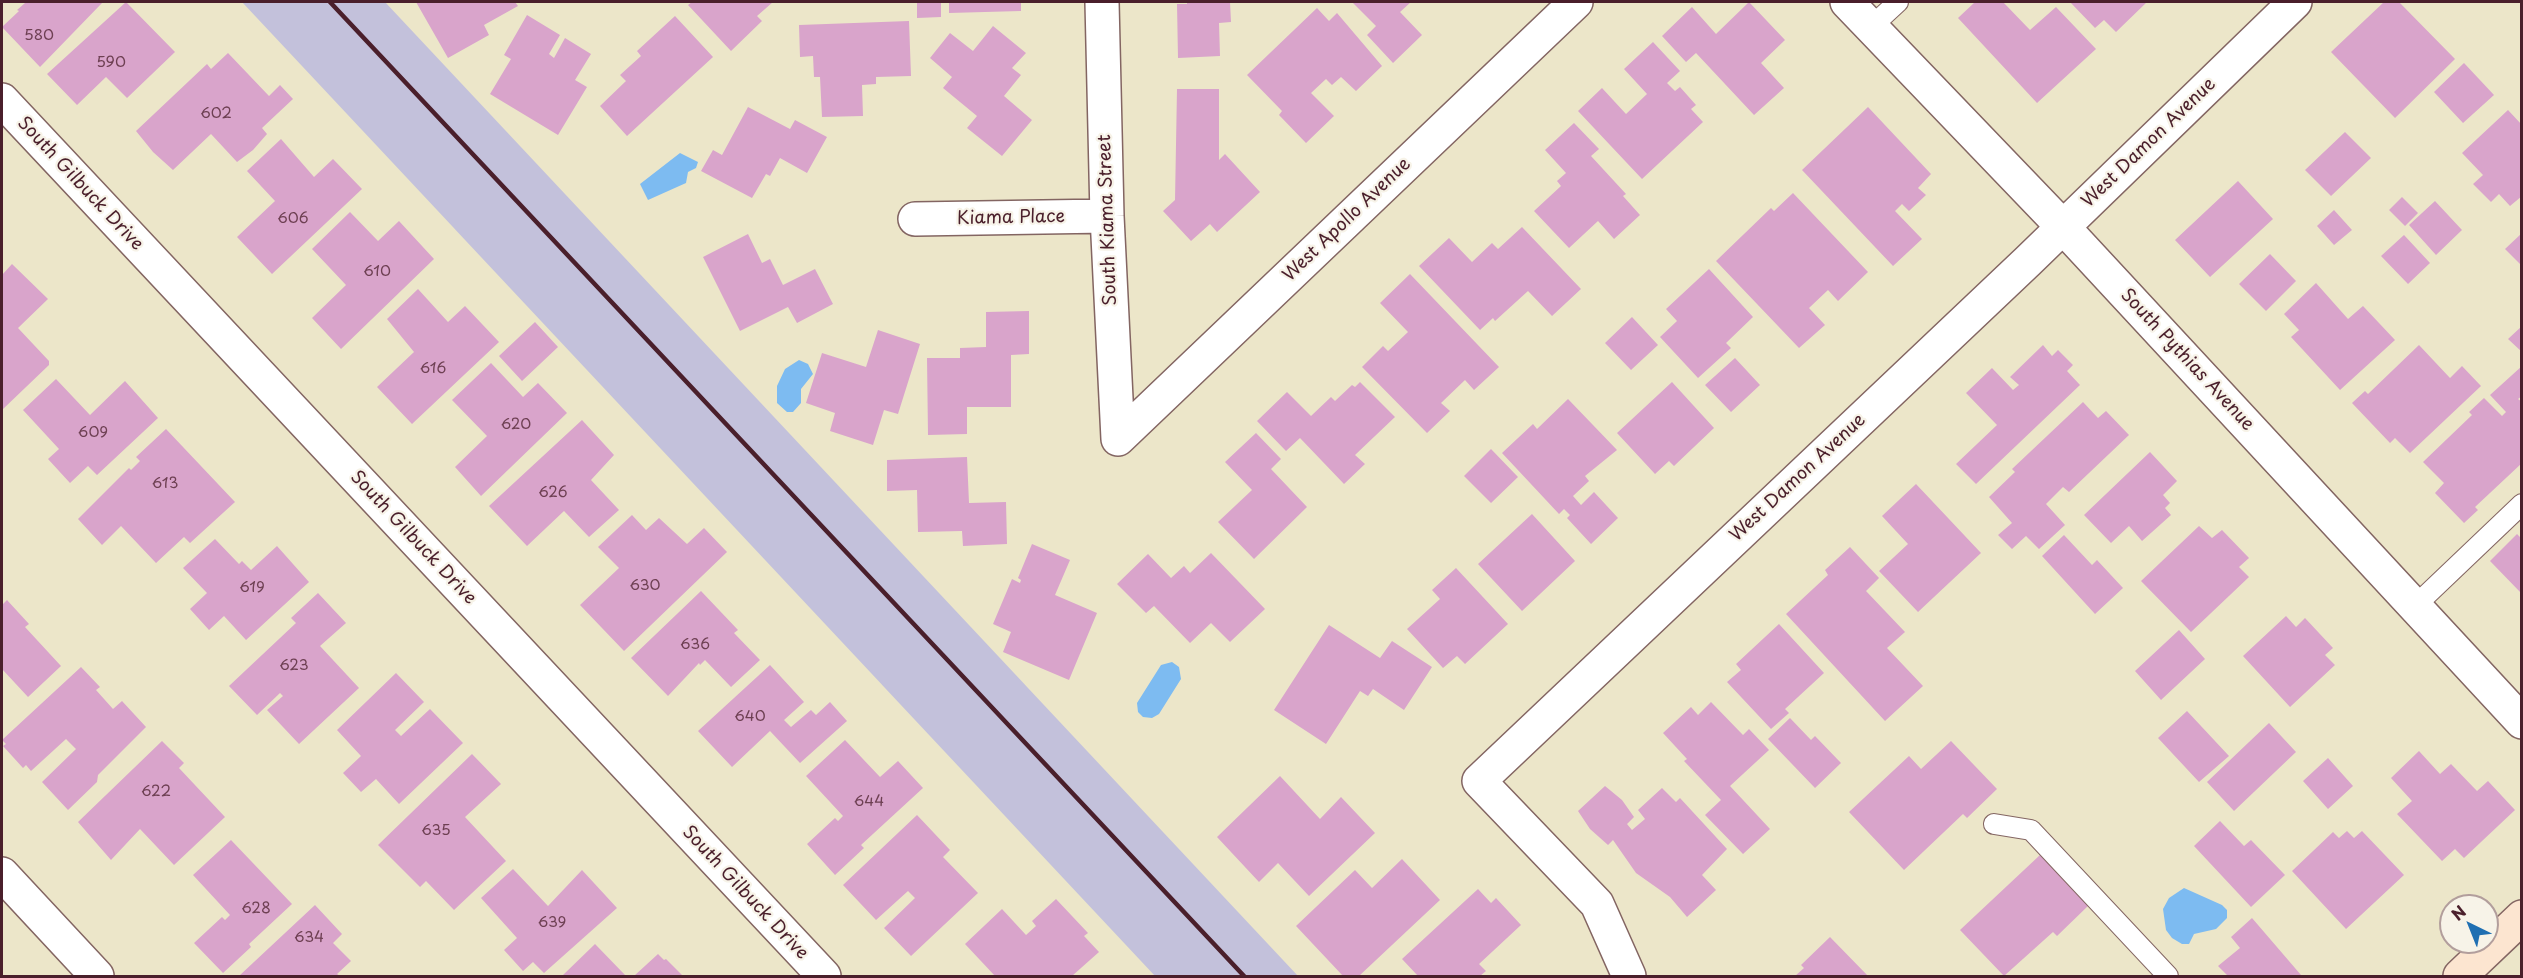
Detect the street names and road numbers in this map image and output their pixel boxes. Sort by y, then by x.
street label: West Damon Avenue [2078,74,2220,212]
street label: South Gilbuck Drive [13,113,147,255]
street label: South Kiama Street [1094,134,1122,306]
street label: West Apollo Avenue [1279,154,1415,286]
street label: Kiama Place [957,206,1065,230]
street label: South Pythias Avenue [2116,285,2258,435]
street label: West Damon Avenue [1726,410,1870,546]
street label: South Gilbuck Drive [346,467,480,609]
street label: South Gilbuck Drive [678,822,812,964]

